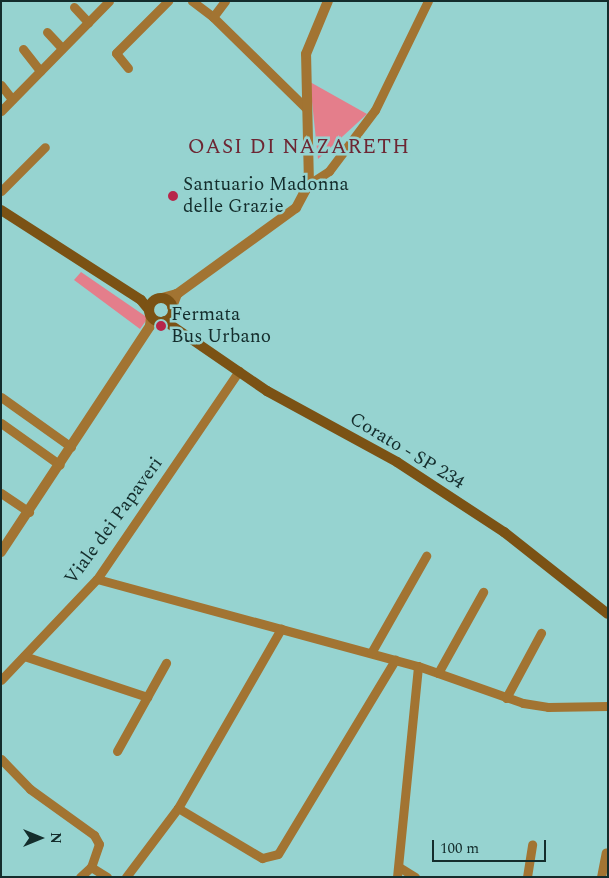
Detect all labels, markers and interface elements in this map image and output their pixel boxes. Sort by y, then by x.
district label: OASI DI NAZARETH [186,134,412,160]
place label: Santuario Madonna delle Grazie [183,174,349,218]
marker: Santuario Madonna delle Grazie [167,190,179,202]
place label: Fermata Bus Urbano [171,304,271,348]
marker: Fermata Bus Urbano [155,320,167,332]
street label: Corato - SP 234 [345,408,469,494]
street label: Viale dei Papaveri [60,453,168,589]
north arrow [15,813,65,863]
scale bar [434,830,548,862]
text: N [45,832,66,844]
text: 100 m [440,837,479,860]

